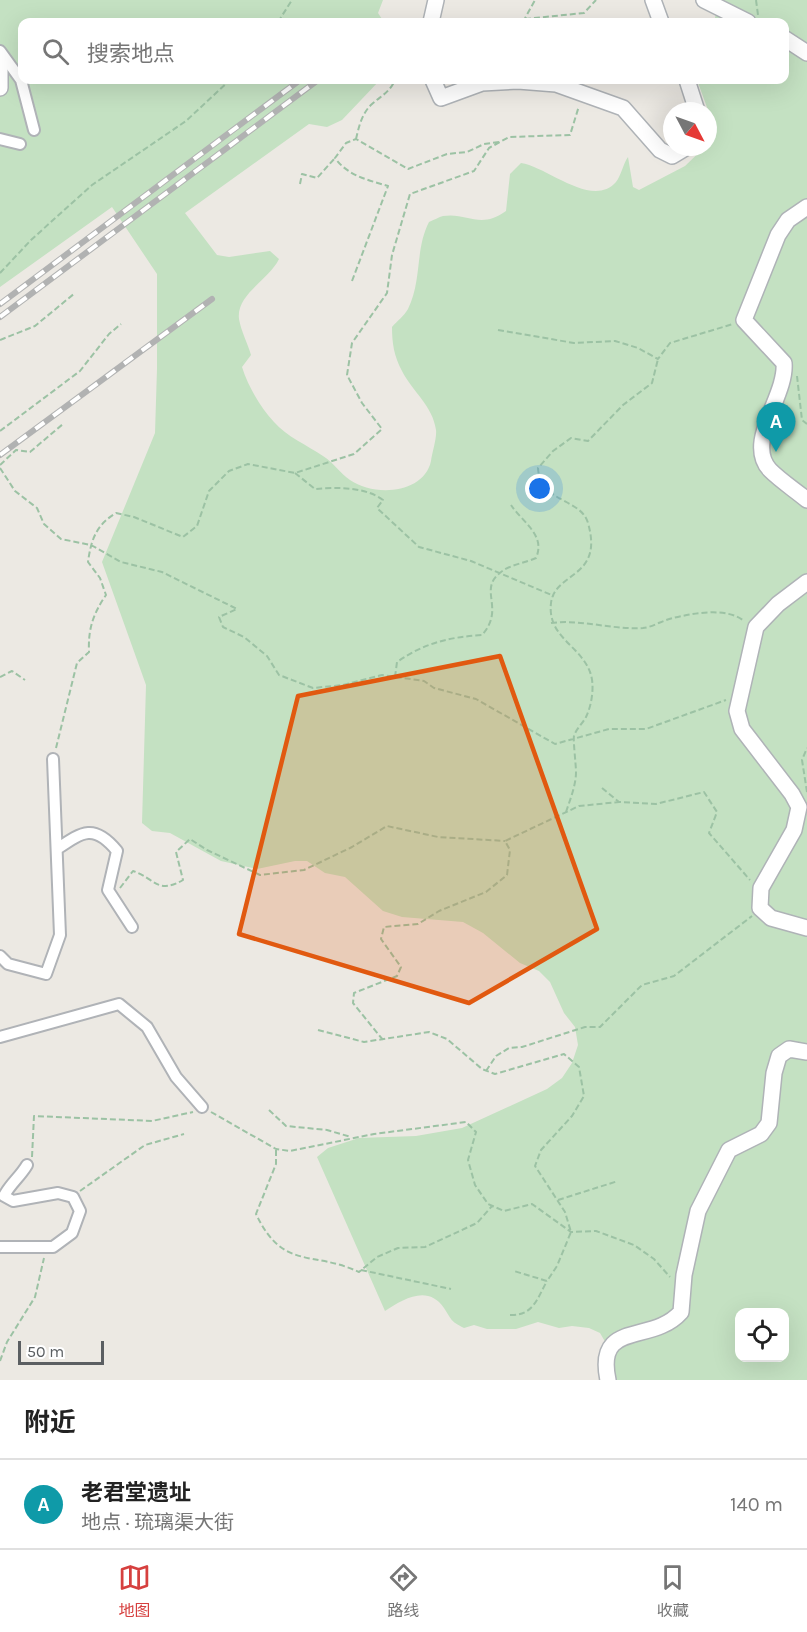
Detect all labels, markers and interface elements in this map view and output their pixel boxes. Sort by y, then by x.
search box [18,18,789,84]
icon: search [39,35,72,68]
text: 搜索地点 [87,41,175,67]
north arrow [663,102,717,156]
pin: A [756,402,796,452]
your location [525,474,554,503]
map controls [735,1308,789,1362]
button: locate [735,1308,789,1362]
scale bar [18,1338,104,1366]
text: 50 m [27,1342,64,1361]
text: 附近 [24,1407,76,1438]
text: 老君堂遗址 [81,1480,191,1506]
text: A [37,1493,50,1516]
text: 140 m [730,1493,783,1516]
text: 地点 · 琉璃渠大街 [81,1511,234,1534]
tab: 地图 [118,1561,151,1621]
tab: 路线 [387,1561,420,1621]
tab: 收藏 [656,1561,689,1621]

